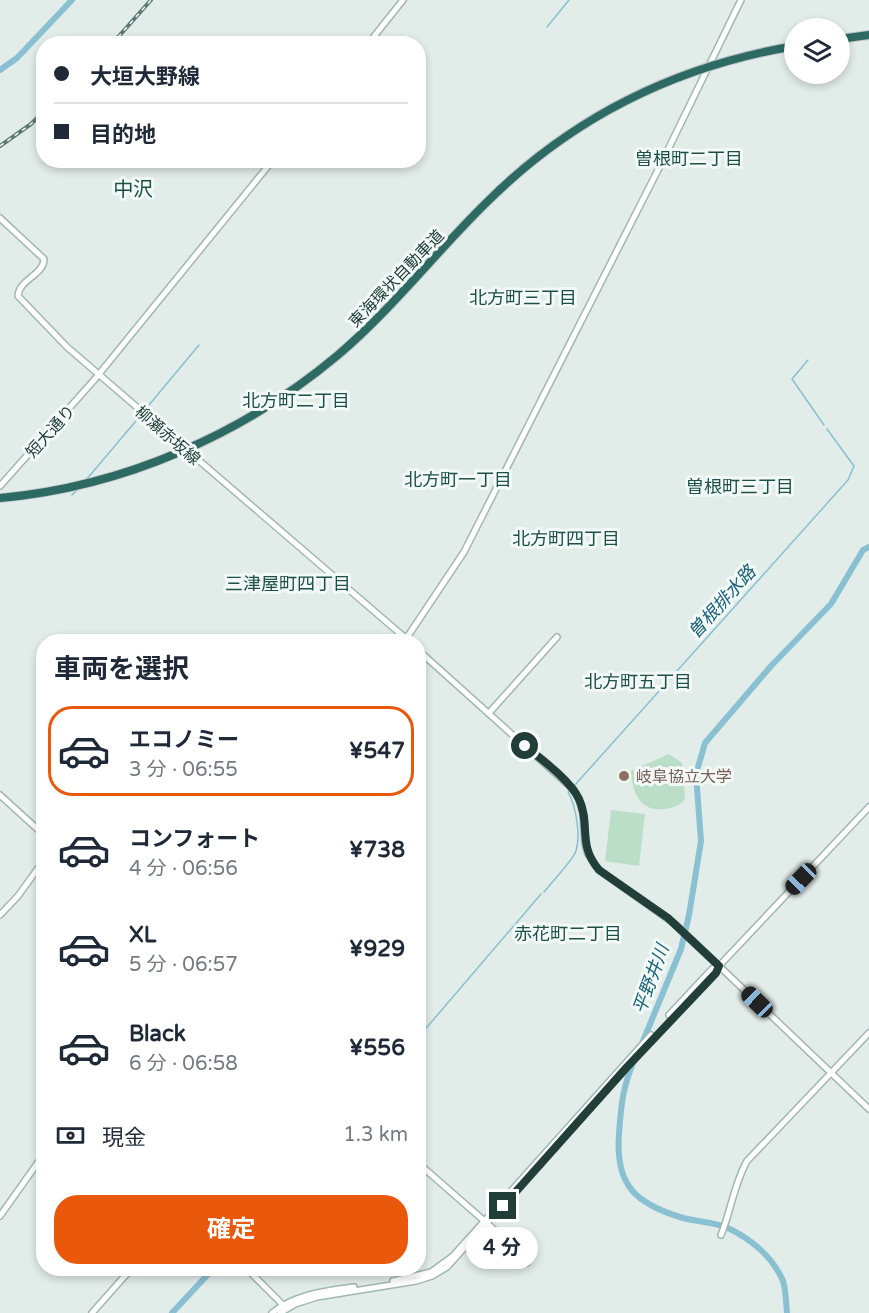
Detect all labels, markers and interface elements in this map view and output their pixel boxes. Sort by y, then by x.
map controls [784,18,850,84]
button: layers [784,18,850,84]
text: 大垣大野線 [90,64,200,90]
text: 目的地 [90,122,156,148]
district label: 曽根町二丁目 [635,148,743,170]
district label: 中沢 [113,178,153,202]
street label: 東海環状自動車道 [345,226,448,332]
district label: 北方町三丁目 [469,287,577,309]
district label: 北方町二丁目 [242,390,350,412]
street label: 短大通り [22,401,80,462]
street label: 柳瀬赤坂線 [131,402,204,470]
district label: 北方町一丁目 [404,469,512,491]
district label: 曽根町三丁目 [686,476,794,498]
district label: 北方町四丁目 [512,528,620,550]
water label: 曽根排水路 [684,560,762,643]
district label: 三津屋町四丁目 [225,573,351,595]
text: 車両を選択 [54,653,189,686]
district label: 北方町五丁目 [584,671,692,693]
icon: car [57,724,111,778]
text: エコノミー [129,727,239,753]
route start [511,732,538,759]
text: ¥547 [349,738,405,764]
text: 3 分 · 06:55 [129,758,238,782]
place label: 岐阜協立大学 [636,767,732,787]
marker: 岐阜協立大学 [617,769,631,783]
icon: car [57,823,111,877]
text: コンフォート [129,826,260,852]
text: ¥738 [349,837,405,863]
text: 4 分 · 06:56 [129,857,238,881]
car [782,860,820,898]
icon: car [57,922,111,976]
text: XL [129,922,156,948]
district label: 赤花町二丁目 [514,923,622,945]
text: ¥929 [349,936,405,962]
water label: 平野井川 [628,940,674,1017]
text: 5 分 · 06:57 [129,953,238,977]
car [738,983,776,1021]
icon: car [57,1021,111,1075]
text: Black [129,1021,186,1047]
text: ¥556 [349,1035,405,1061]
text: 6 分 · 06:58 [129,1052,238,1076]
icon: cash [54,1119,87,1152]
text: 1.3 km [343,1123,408,1147]
text: 現金 [102,1125,146,1151]
route end [489,1192,516,1219]
button: 確定 [54,1195,408,1264]
callout: 4 分 [467,1227,539,1269]
text: 4 分 [483,1236,521,1260]

